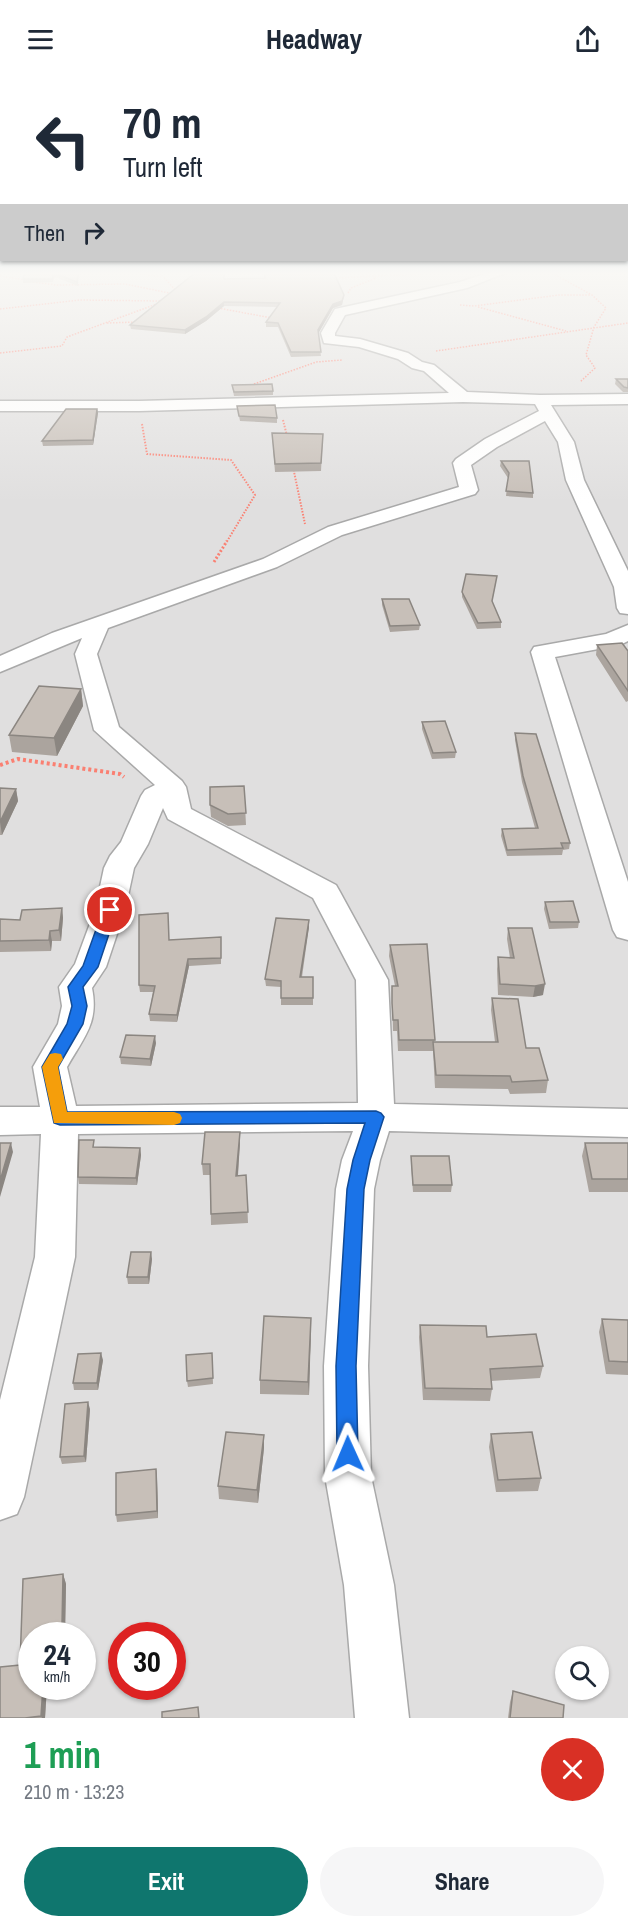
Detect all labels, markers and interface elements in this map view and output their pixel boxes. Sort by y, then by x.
text: Headway [266,21,362,57]
icon: menu [24,23,57,56]
icon: share [571,23,604,56]
text: 70 m [123,95,202,151]
icon: left [24,102,102,180]
text: Turn left [123,149,202,185]
icon: right [77,216,110,249]
text: Then [24,218,65,248]
pin [84,884,135,935]
icon: arrive [93,893,126,926]
position arrow [316,1422,380,1486]
speed limit sign: 30 [108,1622,186,1700]
text: 24 [43,1634,71,1674]
map controls [555,1646,609,1700]
button: search [555,1646,609,1700]
text: km/h [44,1666,70,1687]
text: 1 min [24,1731,101,1779]
button: close [541,1738,604,1801]
text: 210 m · 13:23 [24,1778,124,1805]
button: Exit [24,1847,308,1916]
button: Share [320,1847,604,1916]

